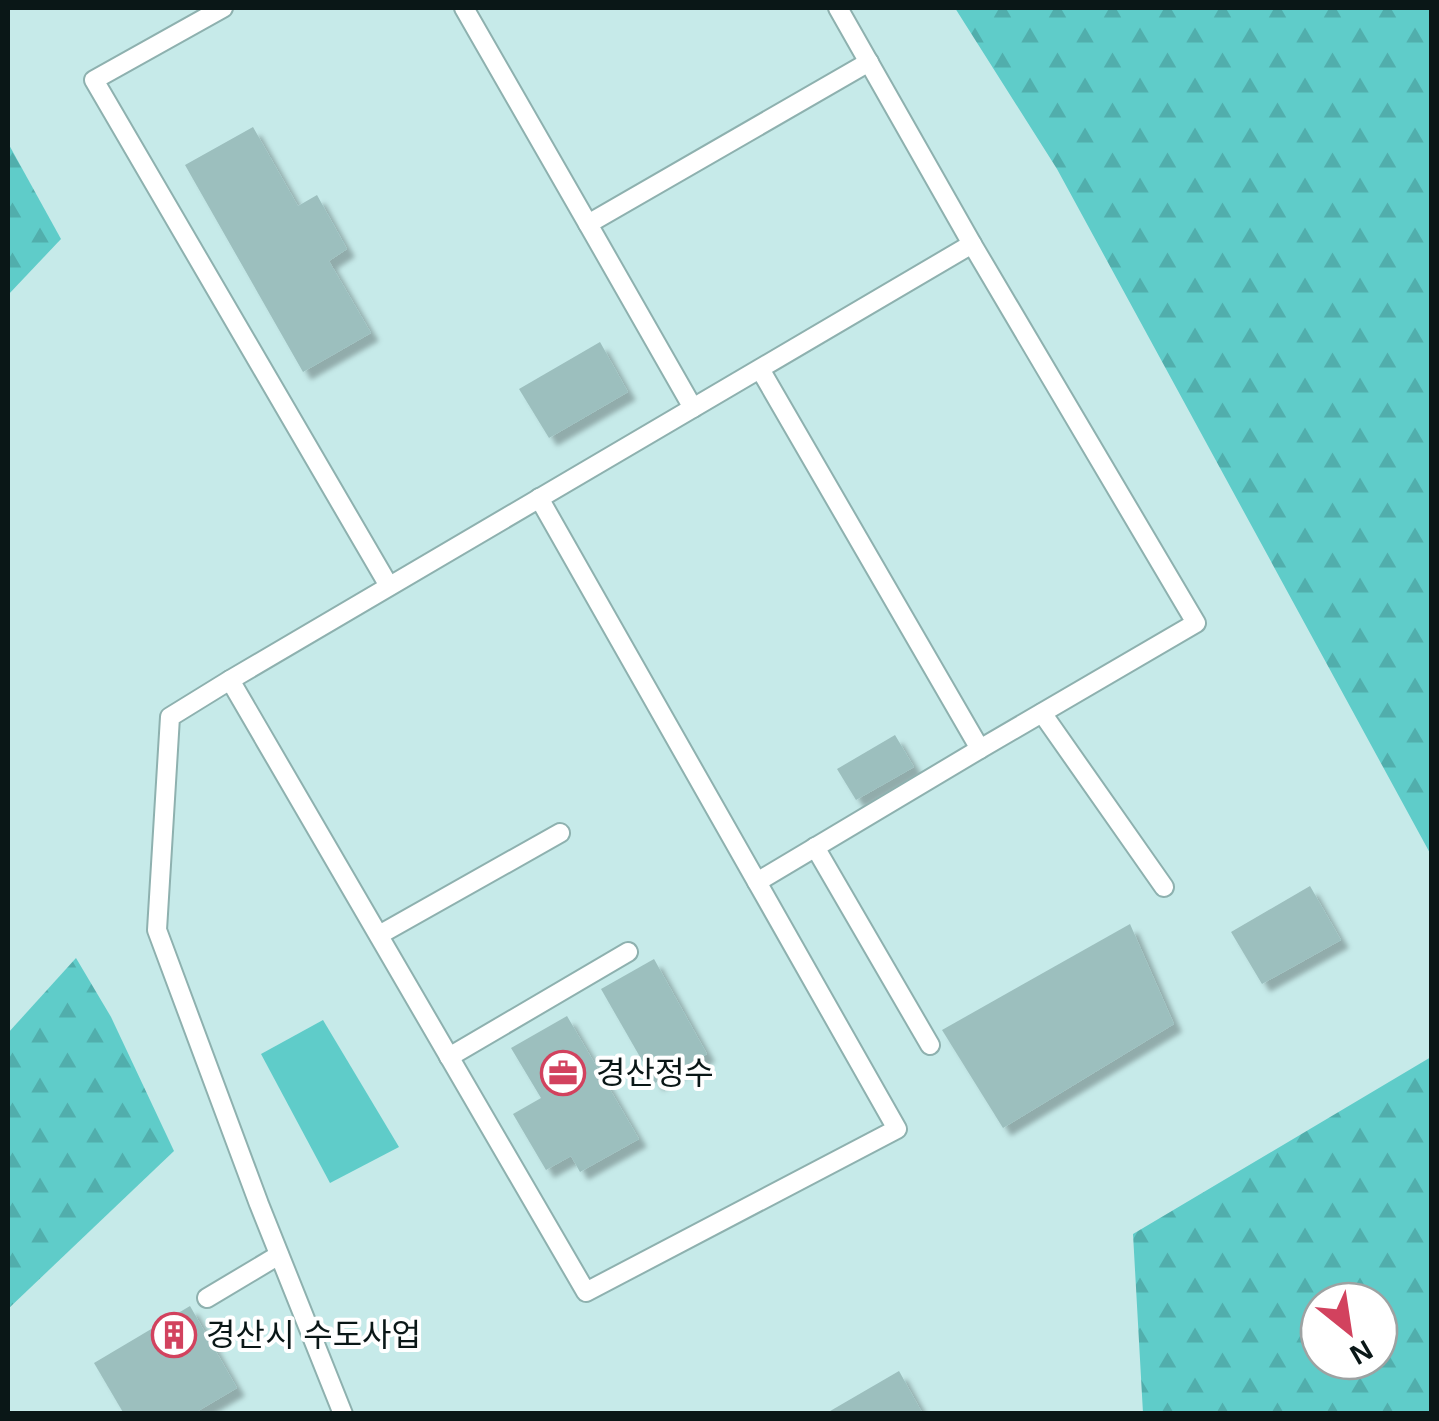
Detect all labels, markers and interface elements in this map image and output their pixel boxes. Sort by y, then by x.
office icon: 경산정수 [540,1050,586,1096]
place label: 경산정수 [596,1055,714,1091]
north arrow [1299,1281,1399,1381]
building icon: 경산시 수도사업 [151,1312,197,1358]
place label: 경산시 수도사업 [206,1317,421,1353]
text: N [1345,1334,1378,1371]

